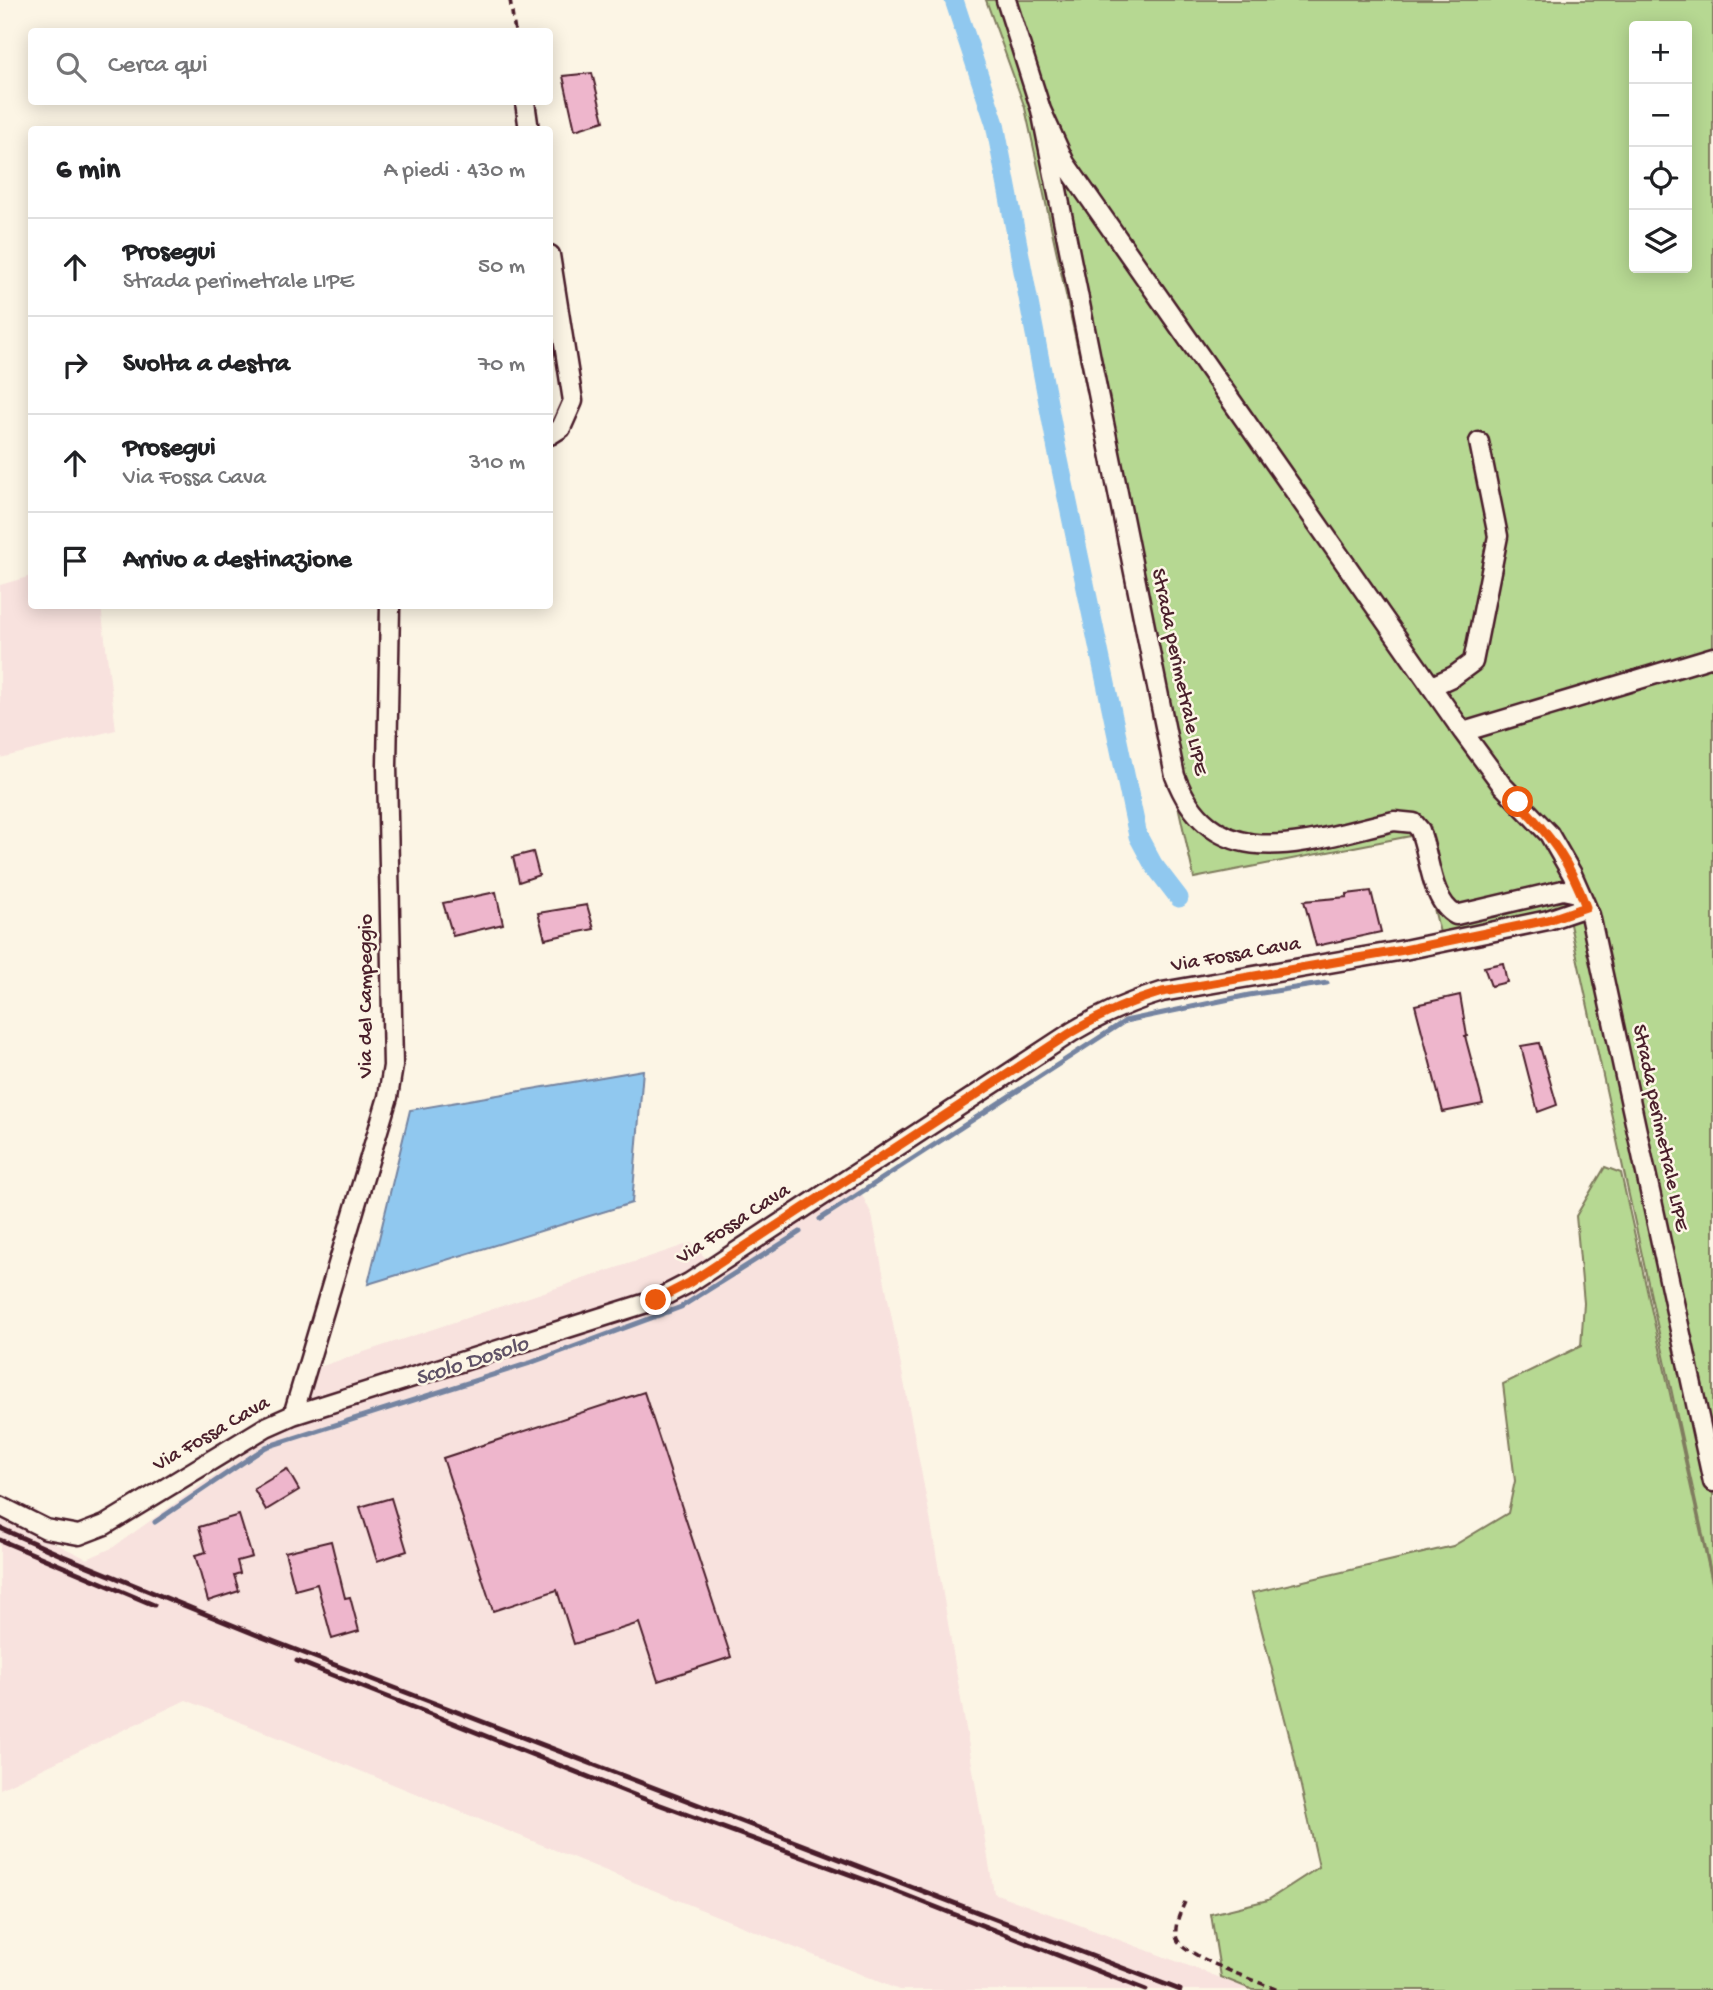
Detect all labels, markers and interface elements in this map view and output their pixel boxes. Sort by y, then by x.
map controls [1629,21,1692,273]
button: + [1629,21,1692,84]
search box [28,28,553,105]
icon: search [52,48,90,86]
text: Cerca qui [108,51,208,82]
button: − [1629,84,1692,147]
button: locate [1629,147,1692,210]
text: 6 min [56,154,120,189]
text: A piedi · 430 m [384,158,525,185]
button: layers [1629,210,1692,273]
text: Prosegui [123,238,216,269]
icon: ahead [56,248,94,286]
text: 50 m [478,254,525,281]
text: Strada perimetrale LIPE [123,269,354,296]
icon: right [56,346,94,384]
text: Svolta a destra [123,350,290,381]
text: 70 m [478,352,525,379]
text: Prosegui [123,434,216,465]
icon: ahead [56,444,94,482]
text: 310 m [469,450,525,477]
text: Via Fossa Cava [123,465,266,492]
icon: arrive [56,542,94,580]
text: Arrivo a destinazione [123,546,352,577]
street label: Strada perimetrale LIPE [1144,566,1212,779]
route start [1502,786,1533,817]
street label: Via del Campeggio [355,914,380,1079]
street label: Via Fossa Cava [1169,932,1304,980]
street label: Strada perimetrale LIPE [1625,1022,1693,1235]
street label: Via Fossa Cava [672,1178,797,1272]
route end [640,1284,671,1315]
water label: Scolo Dosolo [412,1331,533,1393]
street label: Via Fossa Cava [148,1391,276,1479]

